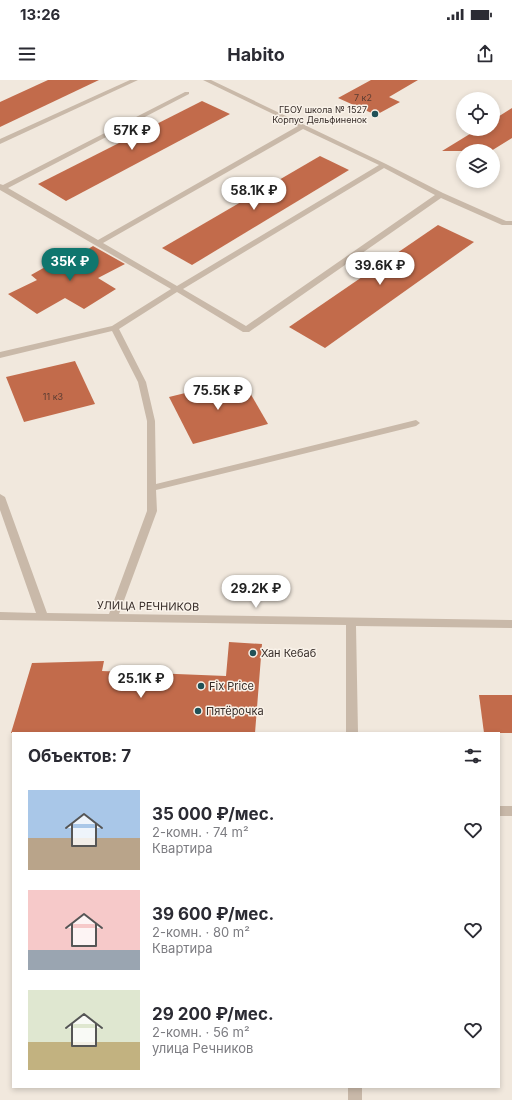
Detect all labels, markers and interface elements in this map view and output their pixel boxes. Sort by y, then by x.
text: 13:26 [20,5,60,24]
icon: menu [16,43,38,65]
icon: share [474,43,496,65]
text: Habito [227,44,285,65]
house number: 7 к2 [354,92,372,103]
map controls [456,92,500,188]
button: locate [456,92,500,136]
place label: ГБОУ школа № 1527 Корпус Дельфиненок [272,104,367,125]
marker: ГБОУ школа № 1527 Корпус Дельфиненок [370,109,380,119]
pin: 57K ₽ [104,117,160,151]
text: 57K ₽ [113,122,151,138]
button: layers [456,144,500,188]
pin: 58.1K ₽ [217,177,291,211]
text: 58.1K ₽ [230,182,278,198]
pin: 35K ₽ [42,248,98,282]
pin: 39.6K ₽ [343,252,417,286]
text: 35K ₽ [51,253,89,269]
text: 39.6K ₽ [355,257,405,273]
pin: 75.5K ₽ [181,377,255,411]
text: 75.5K ₽ [193,382,243,398]
house number: 11 к3 [43,391,64,402]
pin: 29.2K ₽ [219,575,293,609]
text: 29.2K ₽ [231,580,281,596]
street label: УЛИЦА РЕЧНИКОВ [97,598,199,614]
place label: Хан Кебаб [261,646,316,660]
marker: Хан Кебаб [248,648,258,658]
pin: 25.1K ₽ [104,665,178,699]
text: 25.1K ₽ [117,670,165,686]
place label: Fix Price [209,679,254,693]
marker: Fix Price [196,681,206,691]
place label: Пятёрочка [206,704,264,718]
marker: Пятёрочка [193,706,203,716]
icon: filters [462,745,484,767]
text: Объектов: 7 [28,746,131,766]
text: 35 000 ₽/мес. [152,804,274,824]
icon: home [60,806,108,854]
icon: heart [462,819,484,841]
text: 2-комн. · 74 m² [152,824,249,840]
text: Квартира [152,840,213,856]
text: 39 600 ₽/мес. [152,904,274,924]
icon: home [60,906,108,954]
icon: heart [462,919,484,941]
text: 2-комн. · 80 m² [152,924,250,940]
text: Квартира [152,940,213,956]
text: 29 200 ₽/мес. [152,1004,274,1024]
icon: home [60,1006,108,1054]
icon: heart [462,1019,484,1041]
text: 2-комн. · 56 m² [152,1024,250,1040]
text: улица Речников [152,1040,253,1056]

